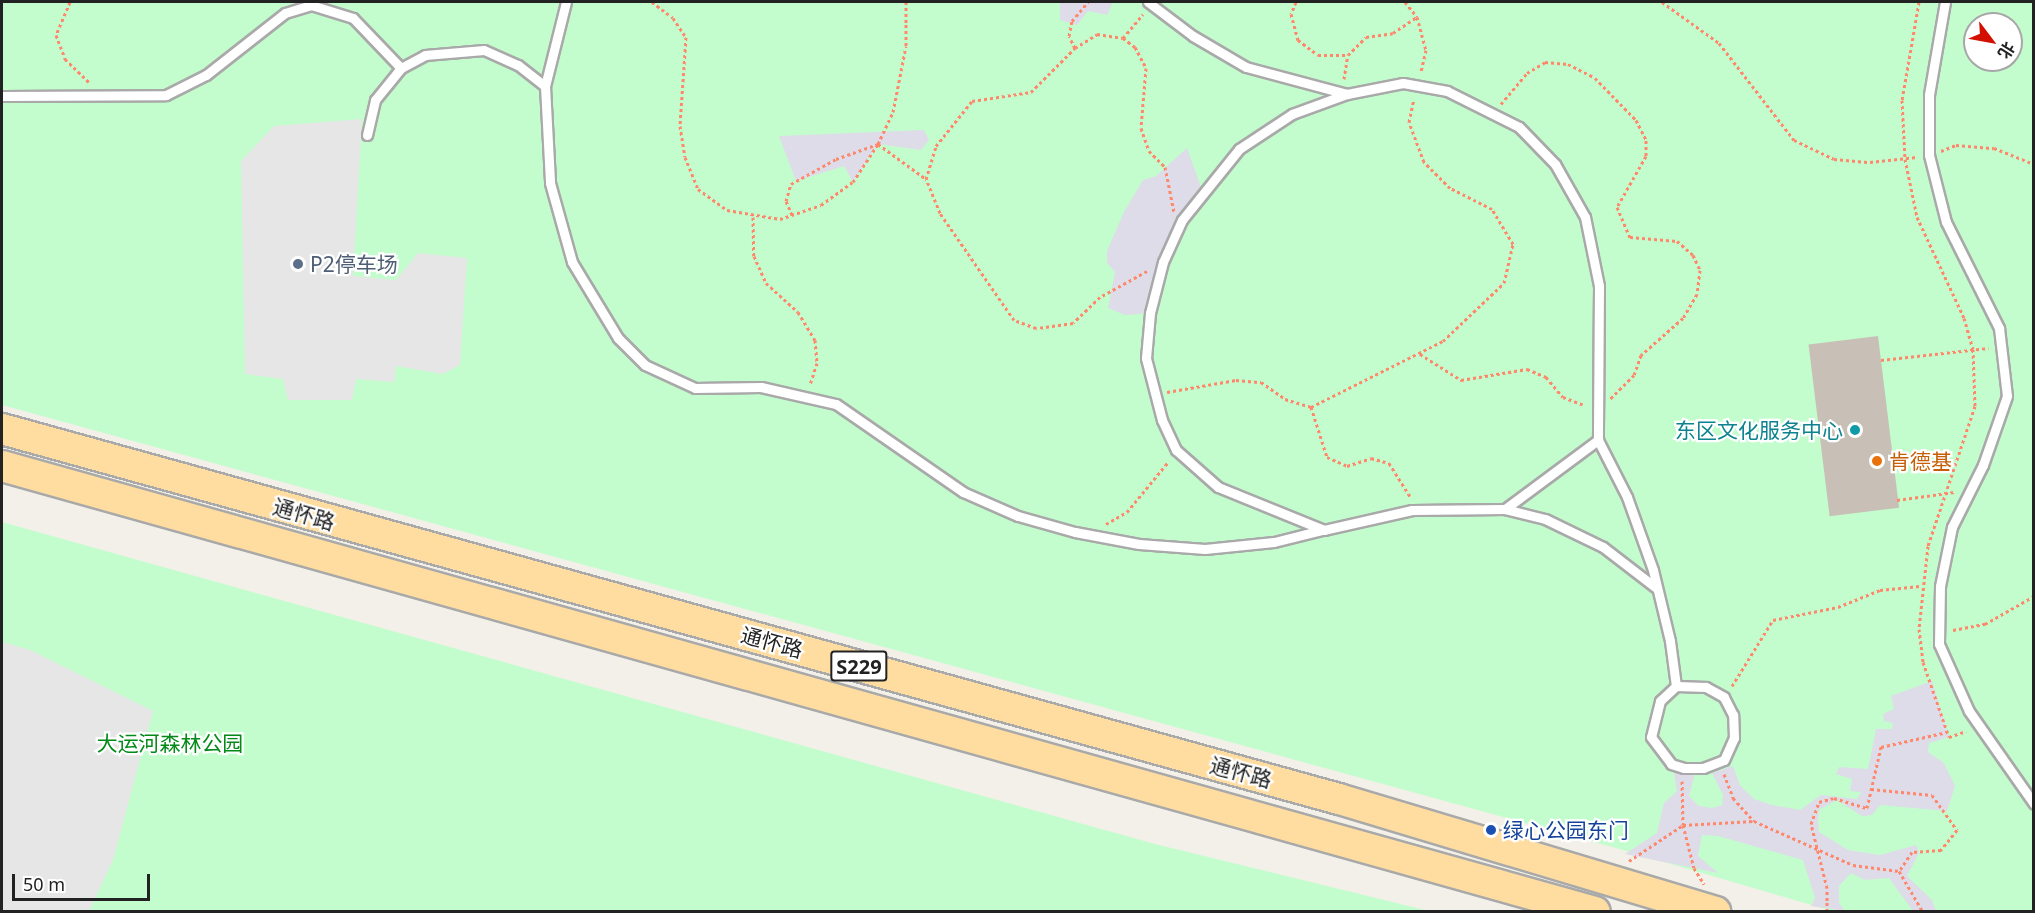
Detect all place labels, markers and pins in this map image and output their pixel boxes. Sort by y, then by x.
place label: P2停车场 [310,251,398,277]
marker: P2停车场 [291,257,305,271]
place label: 东区文化服务中心 [1675,417,1843,443]
marker: 东区文化服务中心 [1848,423,1862,437]
place label: 肯德基 [1889,448,1952,474]
marker: 肯德基 [1870,454,1884,468]
place label: 绿心公园东门 [1503,817,1629,843]
marker: 绿心公园东门 [1484,823,1498,837]

